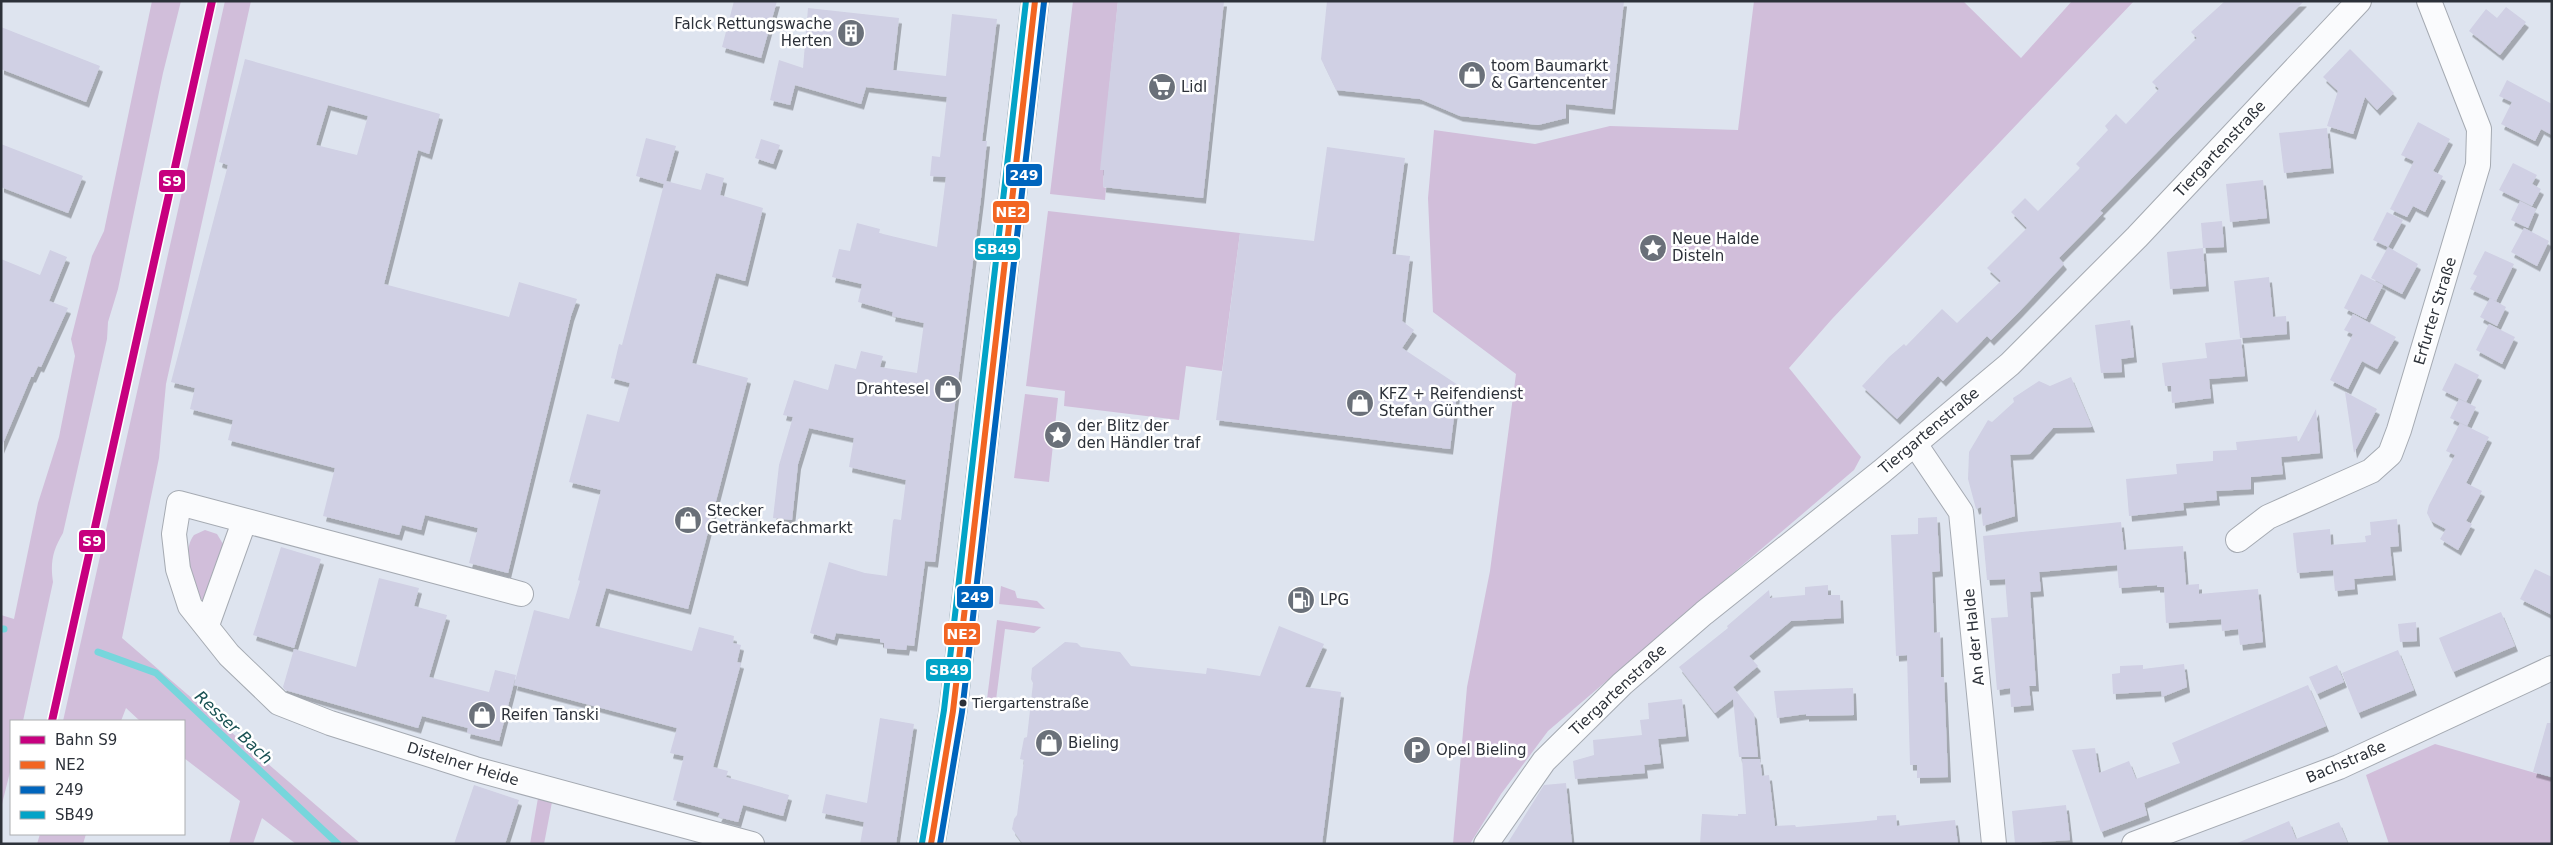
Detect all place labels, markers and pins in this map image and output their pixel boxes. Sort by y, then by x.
place label: Falck Rettungswache Herten [674,15,832,50]
building icon: Falck Rettungswache Herten [836,18,866,48]
place label: toom Baumarkt & Gartencenter [1491,57,1608,92]
shop icon: toom Baumarkt & Gartencenter [1457,60,1487,90]
supermarket icon: Lidl [1147,72,1177,102]
place label: Lidl [1181,78,1207,96]
place label: Neue Halde Disteln [1672,230,1759,265]
place icon: Neue Halde Disteln [1638,233,1668,263]
shop icon: Drahtesel [933,374,963,404]
place label: Drahtesel [856,380,929,398]
place label: KFZ + Reifendienst Stefan Günther [1379,385,1523,420]
shop icon: KFZ + Reifendienst Stefan Günther [1345,388,1375,418]
place label: der Blitz der den Händler traf [1077,417,1201,452]
place icon: der Blitz der den Händler traf [1043,420,1073,450]
place label: Stecker Getränkefachmarkt [707,502,853,537]
shop icon: Stecker Getränkefachmarkt [673,505,703,535]
fuel station icon: LPG [1286,585,1316,615]
place label: LPG [1320,591,1349,609]
place label: Tiergartenstraße [971,695,1089,711]
marker: Tiergartenstraße [958,698,968,708]
shop icon: Reifen Tanski [467,700,497,730]
place label: Reifen Tanski [501,706,599,724]
shop icon: Bieling [1034,728,1064,758]
place label: Bieling [1068,734,1119,752]
parking icon: Opel Bieling [1402,735,1432,765]
place label: Opel Bieling [1436,741,1527,759]

